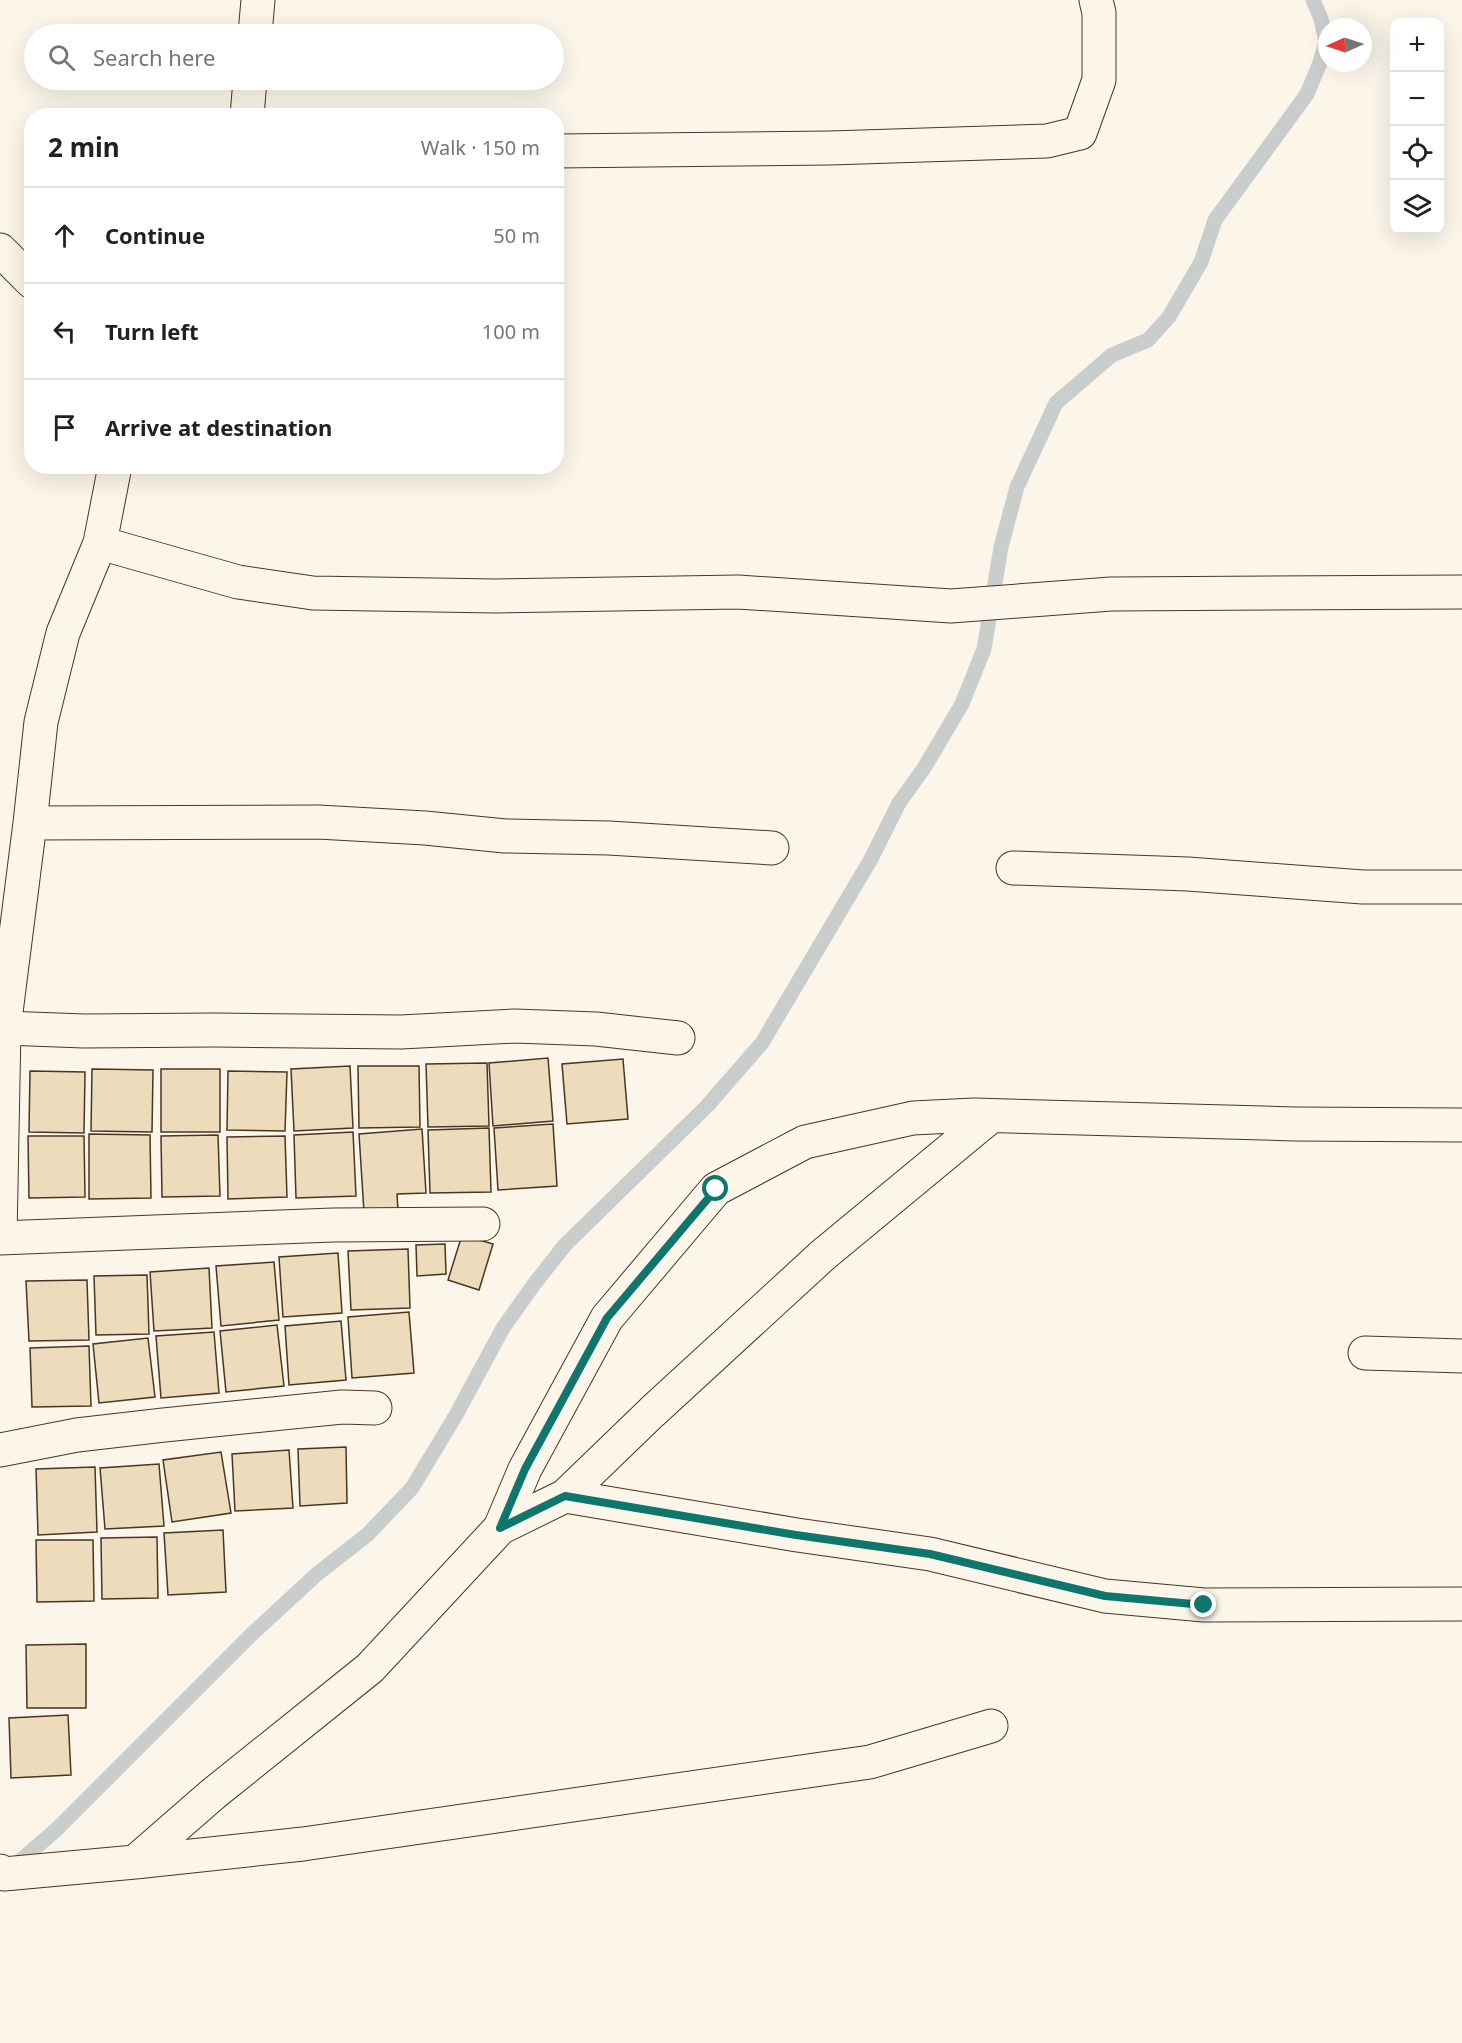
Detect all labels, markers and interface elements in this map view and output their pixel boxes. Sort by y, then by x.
north arrow [1318,18,1372,72]
map controls [1390,18,1444,234]
button: + [1390,18,1444,72]
search box [24,24,564,90]
icon: search [45,41,78,74]
text: Search here [93,42,215,72]
button: − [1390,72,1444,126]
button: locate [1390,126,1444,180]
text: 2 min [48,129,120,165]
text: Walk · 150 m [421,134,540,161]
button: layers [1390,180,1444,234]
icon: ahead [48,219,81,252]
text: Continue [105,220,205,250]
text: 50 m [493,222,540,249]
icon: left [48,315,81,348]
text: Turn left [105,316,199,346]
text: 100 m [482,318,540,345]
icon: arrive [48,411,81,444]
text: Arrive at destination [105,412,332,442]
route start [702,1175,728,1201]
route end [1190,1591,1216,1617]

